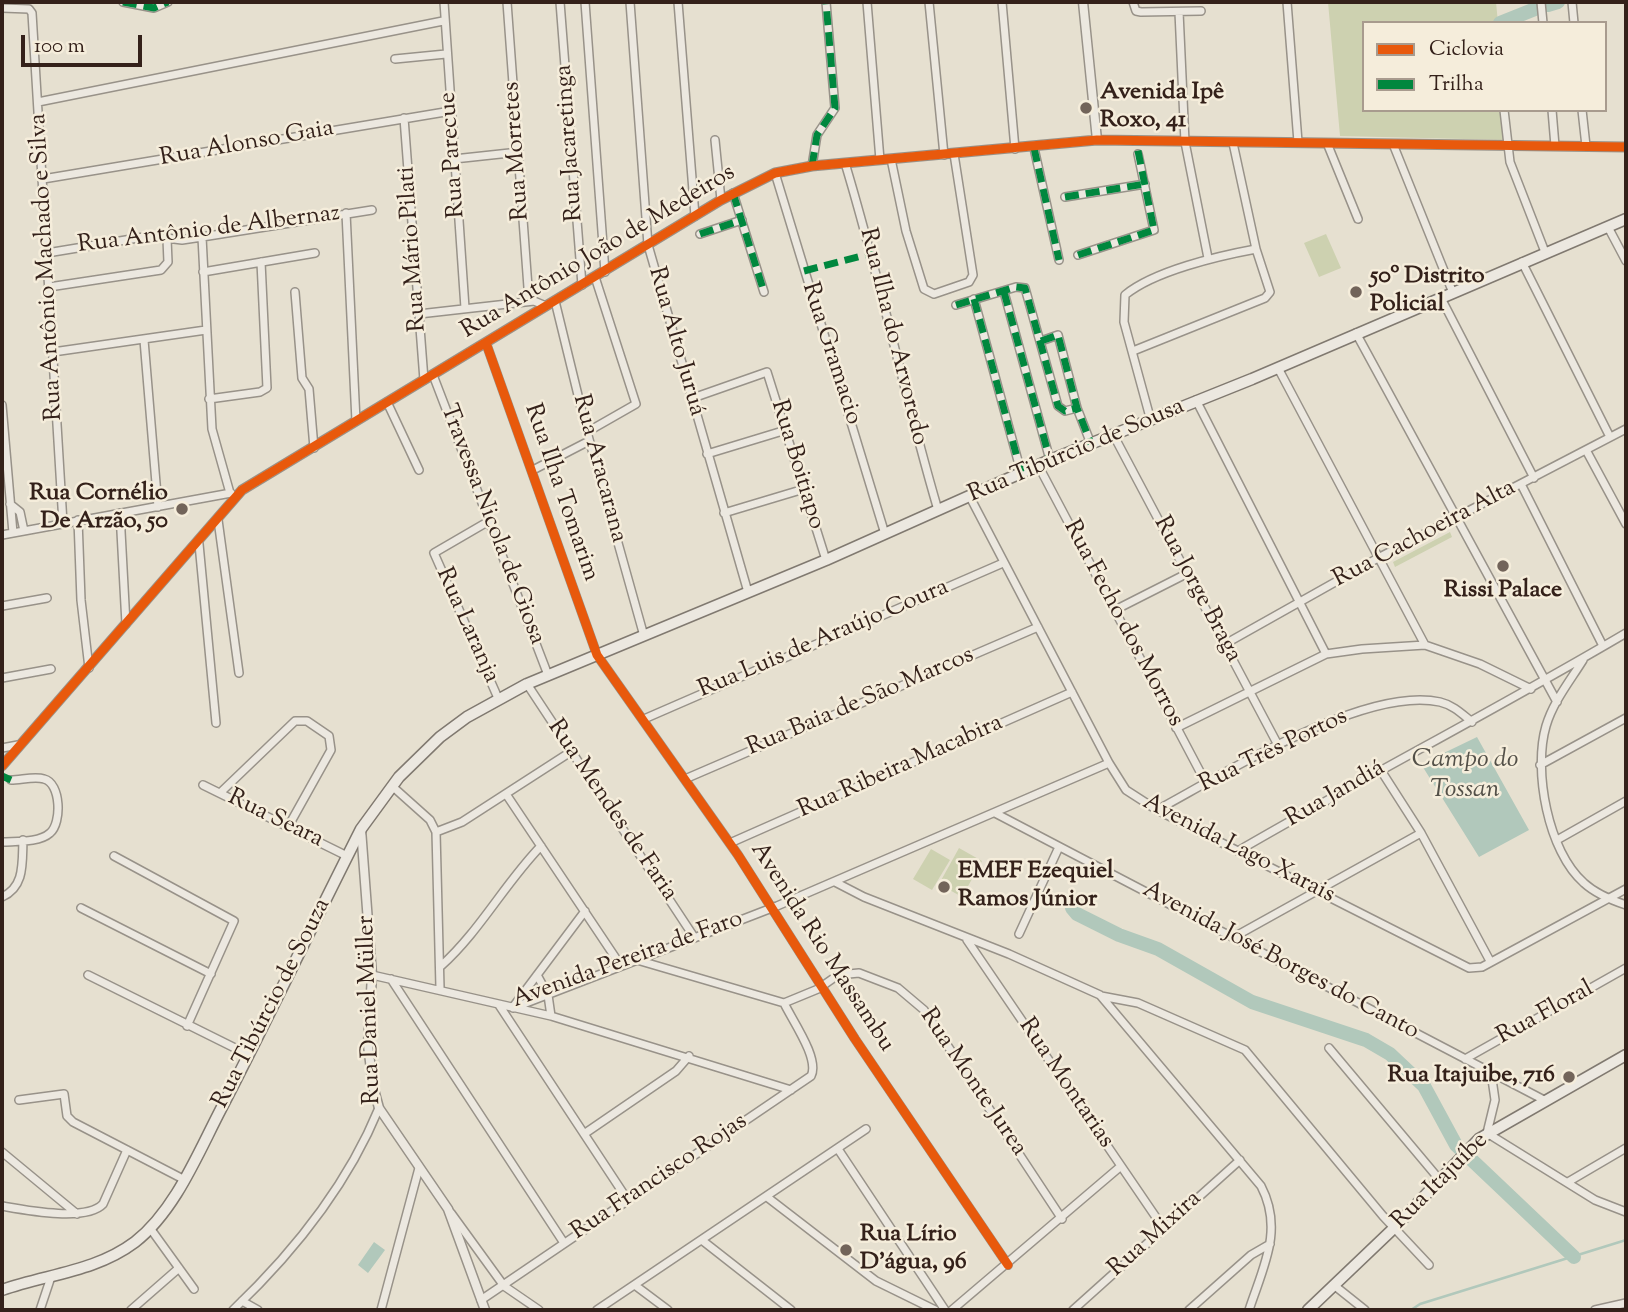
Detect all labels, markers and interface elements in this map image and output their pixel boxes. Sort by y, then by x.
scale bar [24,21,145,65]
legend [1362,21,1607,112]
text: 100 m [34,32,85,62]
text: Ciclovia [1429,35,1504,65]
street label: Rua Jacaretinga [551,63,591,223]
text: Trilha [1429,70,1484,100]
place label: Avenida Ipê Roxo, 41 [1100,80,1224,136]
street label: Rua Morretes [499,81,537,221]
street label: Rua Parecue [435,91,473,219]
marker: Avenida Ipê Roxo, 41 [1078,100,1094,116]
street label: Rua Antônio Machado e Silva [26,113,70,421]
street label: Rua Alonso Gaia [158,116,336,174]
street label: Rua Antônio João de Medeiros [457,160,741,346]
street label: Rua Mário Pilati [394,165,434,333]
street label: Rua Antônio de Albernaz [76,201,342,261]
street label: Rua Ilha do Arvoredo [851,226,933,448]
street label: Rua Alto Juruá [640,264,710,420]
place label: 50º Distrito Policial [1370,264,1485,320]
street label: Rua Gramacio [794,279,866,429]
marker: 50º Distrito Policial [1348,284,1364,300]
street label: Rua Aracarana [564,392,632,546]
street label: Rua Tibúrcio de Sousa [965,393,1189,511]
street label: Rua Boitiapo [763,397,829,533]
street label: Travessa Nicola de Giosa [432,401,550,649]
street label: Rua Ilha Tomarim [516,401,604,585]
street label: Rua Cachoeira Alta [1329,475,1521,595]
place label: Rua Cornélio De Arzão, 50 [29,481,168,537]
marker: Rua Cornélio De Arzão, 50 [174,501,190,517]
street label: Rua Jorge Braga [1145,512,1247,668]
street label: Rua Fecho dos Morros [1055,516,1189,732]
marker: Rissi Palace [1495,558,1511,574]
street label: Rua Laranja [428,564,504,688]
street label: Rua Luis de Araújo Coura [695,574,953,706]
place label: Rissi Palace [1444,578,1562,606]
street label: Rua Baia de São Marcos [743,642,979,764]
street label: Rua Três Portos [1195,704,1353,800]
street label: Rua Ribeira Macabira [794,710,1008,826]
street label: Rua Mendes de Faria [540,715,682,907]
water label: Campo do Tossan [1412,746,1518,808]
street label: Rua Jandiá [1281,755,1391,835]
street label: Rua Seara [222,785,328,855]
street label: Avenida Lago Xarais [1137,789,1339,911]
street label: Avenida Rio Massambu [743,838,899,1058]
place label: EMEF Ezequiel Ramos Júnior [958,859,1114,915]
street label: Avenida José Borges do Canto [1137,877,1423,1047]
marker: EMEF Ezequiel Ramos Júnior [936,879,952,895]
street label: Rua Tibúrcio de Souza [208,894,338,1114]
street label: Avenida Pereira de Faro [509,906,747,1016]
street label: Rua Daniel Müller [353,915,389,1105]
street label: Rua Floral [1493,976,1599,1052]
street label: Rua Monte Jurea [912,1004,1032,1162]
street label: Rua Montarias [1011,1014,1119,1154]
place label: Rua Itajuibe, 716 [1388,1063,1555,1091]
marker: Rua Itajuibe, 716 [1561,1069,1577,1085]
street label: Rua Francisco Rojas [566,1108,754,1248]
street label: Rua Itajuíbe [1387,1128,1495,1236]
street label: Rua Mixira [1104,1186,1208,1284]
place label: Rua Lírio D'água, 96 [860,1222,967,1278]
marker: Rua Lírio D'água, 96 [838,1242,854,1258]

